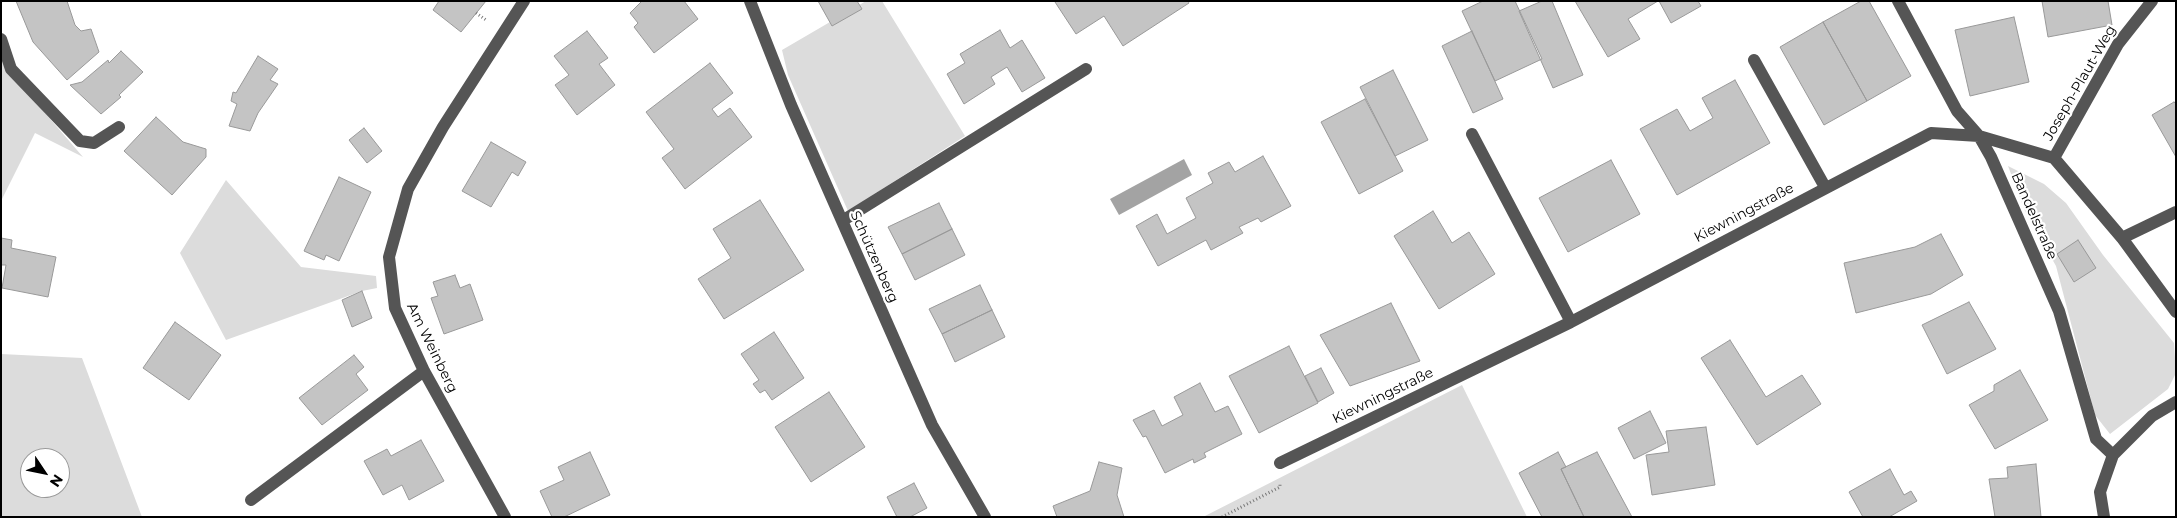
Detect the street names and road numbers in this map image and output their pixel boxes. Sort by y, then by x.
street label: Joseph-Plaut-Weg [2040,22,2120,144]
street label: Bandelstraße [2007,170,2061,262]
street label: Kiewningstraße [1691,180,1797,246]
street label: Schützenberg [846,208,902,306]
street label: Am Weinberg [403,300,461,396]
street label: Kiewningstraße [1330,364,1436,428]

